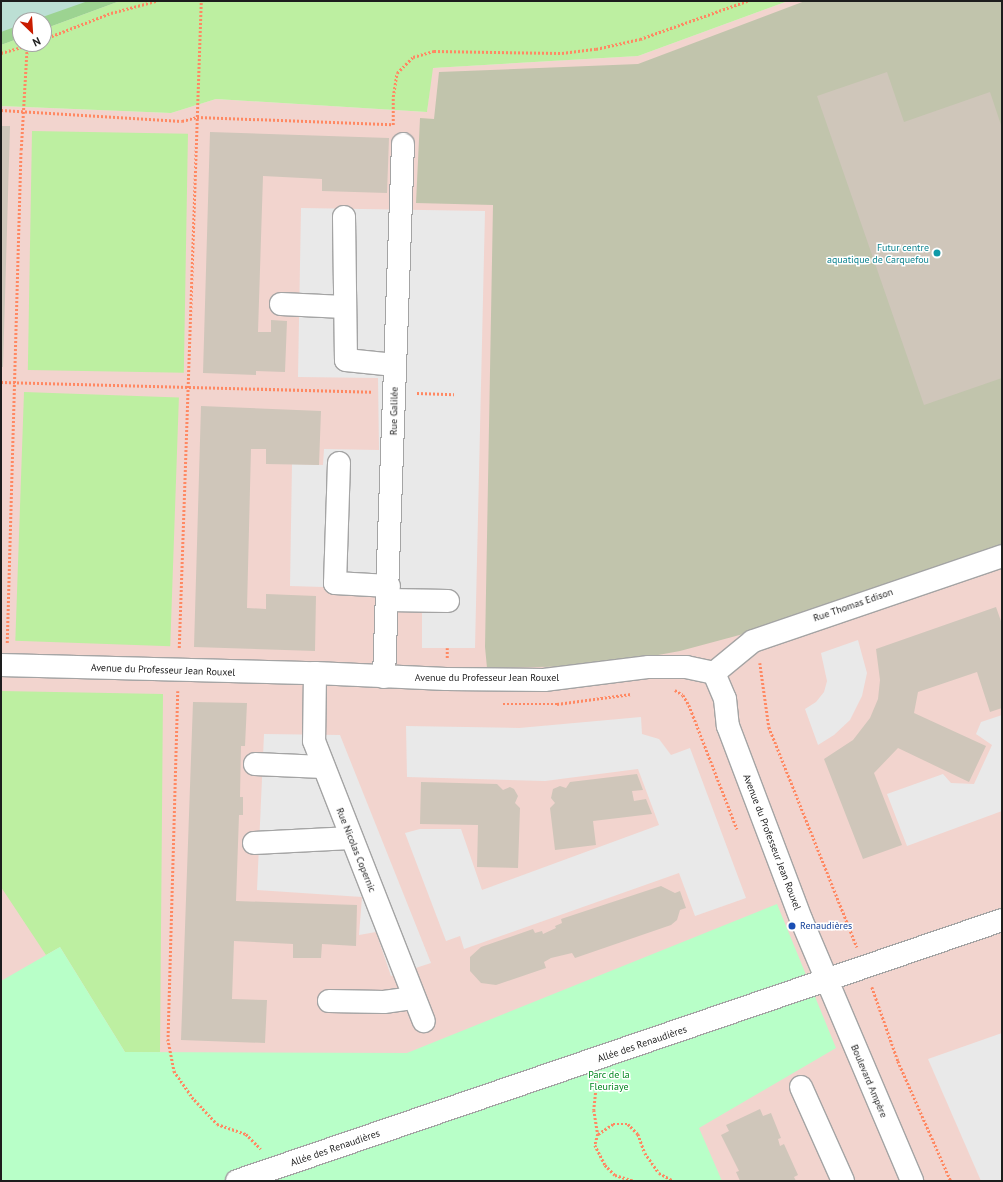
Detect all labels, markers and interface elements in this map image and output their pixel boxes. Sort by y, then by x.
north arrow [12,12,52,52]
text: N [30,34,43,50]
place label: Futur centre aquatique de Carquefou [827,241,929,264]
marker: Futur centre aquatique de Carquefou [932,248,942,258]
street label: Rue Galilée [388,387,400,435]
street label: Rue Thomas Edison [811,586,895,624]
street label: Avenue du Professeur Jean Rouxel [91,661,235,679]
street label: Avenue du Professeur Jean Rouxel [415,672,559,684]
street label: Avenue du Professeur Jean Rouxel [740,772,804,912]
street label: Rue Nicolas Copernic [334,806,378,894]
place label: Renaudières [800,920,852,932]
marker: Renaudières [787,921,797,931]
street label: Allée des Renaudières [596,1023,688,1065]
street label: Boulevard Ampère [848,1043,890,1119]
park label: Parc de la Fleuriaye [588,1068,630,1092]
street label: Allée des Renaudières [289,1127,381,1169]

